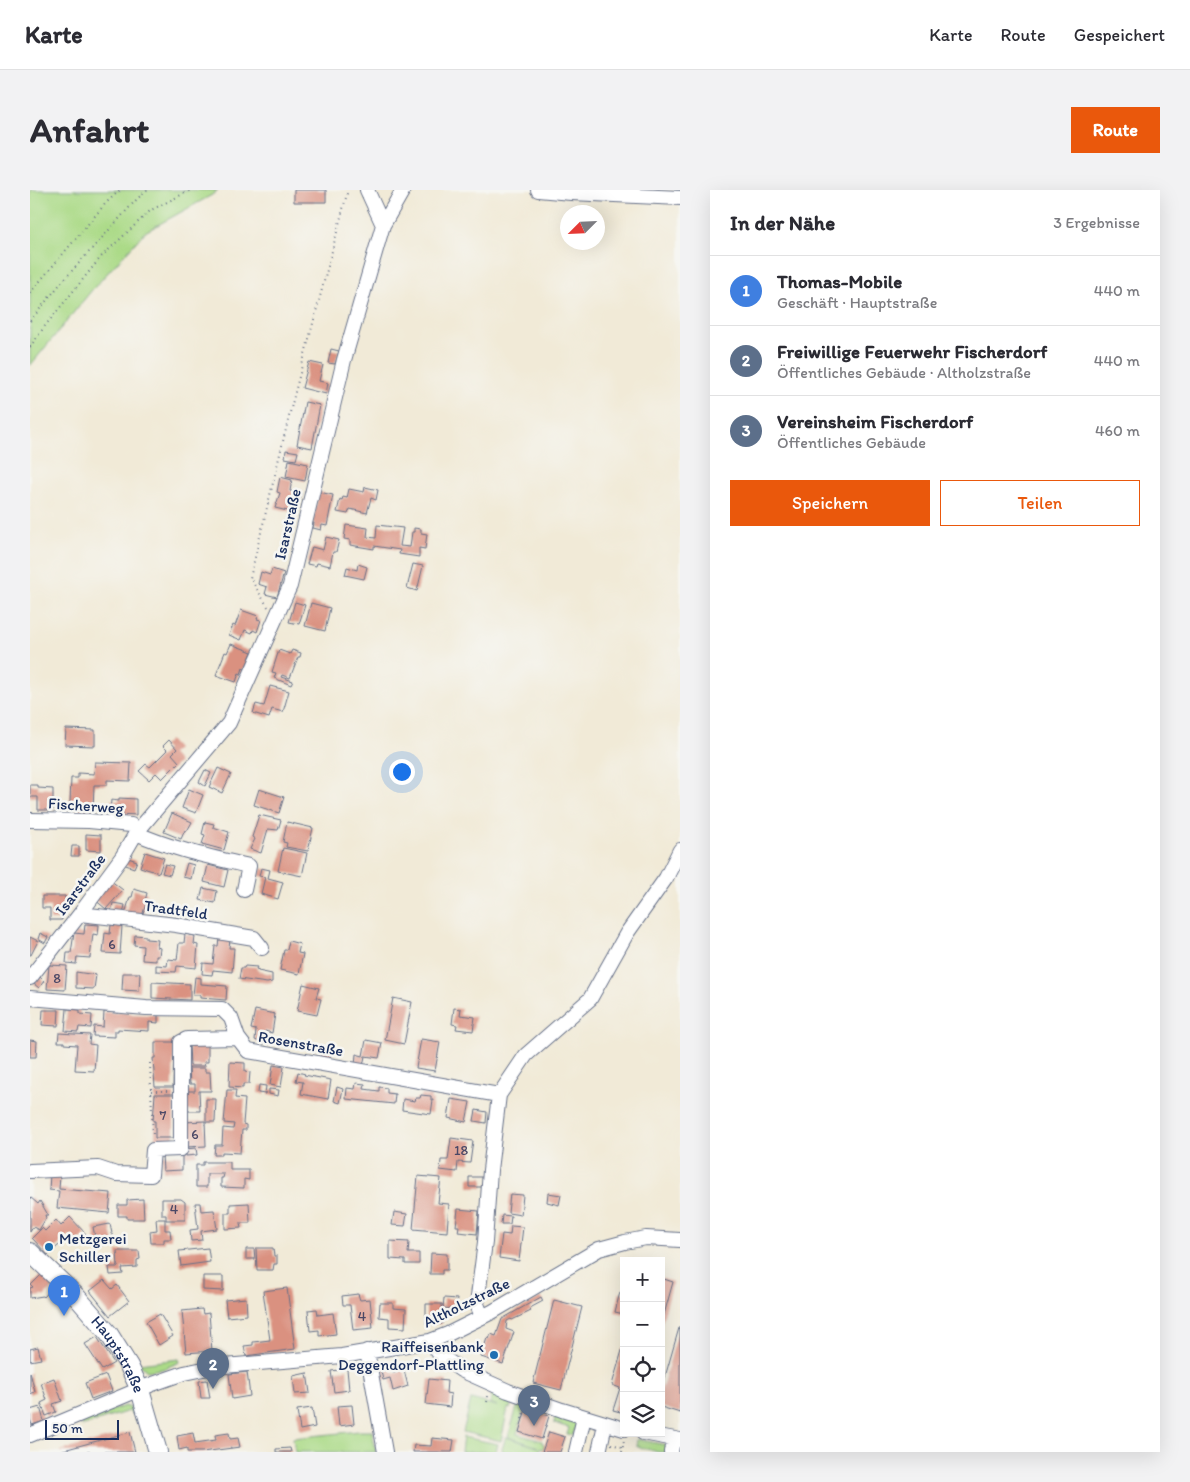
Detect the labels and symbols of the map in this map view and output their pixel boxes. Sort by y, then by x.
north arrow [560,205,605,250]
street label: Isarstraße [270,487,305,561]
your location [389,759,415,785]
street label: Fischerweg [47,793,125,818]
street label: Isarstraße [51,850,110,919]
street label: Tradtfeld [143,896,209,923]
house number: 6 [108,936,116,953]
house number: 8 [53,970,61,987]
street label: Rosenstraße [257,1027,345,1060]
house number: 7 [160,1107,167,1124]
house number: 6 [191,1126,199,1143]
house number: 18 [454,1142,468,1159]
house number: 4 [170,1201,179,1218]
place label: Metzgerei Schiller [59,1229,126,1266]
marker: Metzgerei Schiller [43,1241,55,1253]
street label: Altholzstraße [420,1273,513,1332]
pin: 1 [48,1275,80,1316]
house number: 4 [358,1308,367,1325]
street label: Hauptstraße [87,1312,149,1396]
place label: Raiffeisenbank Deggendorf-Plattling [338,1337,485,1374]
pin: 2 [197,1348,229,1389]
marker: Raiffeisenbank Deggendorf-Plattling [488,1349,500,1361]
pin: 3 [518,1385,550,1426]
scale bar [45,1417,119,1440]

